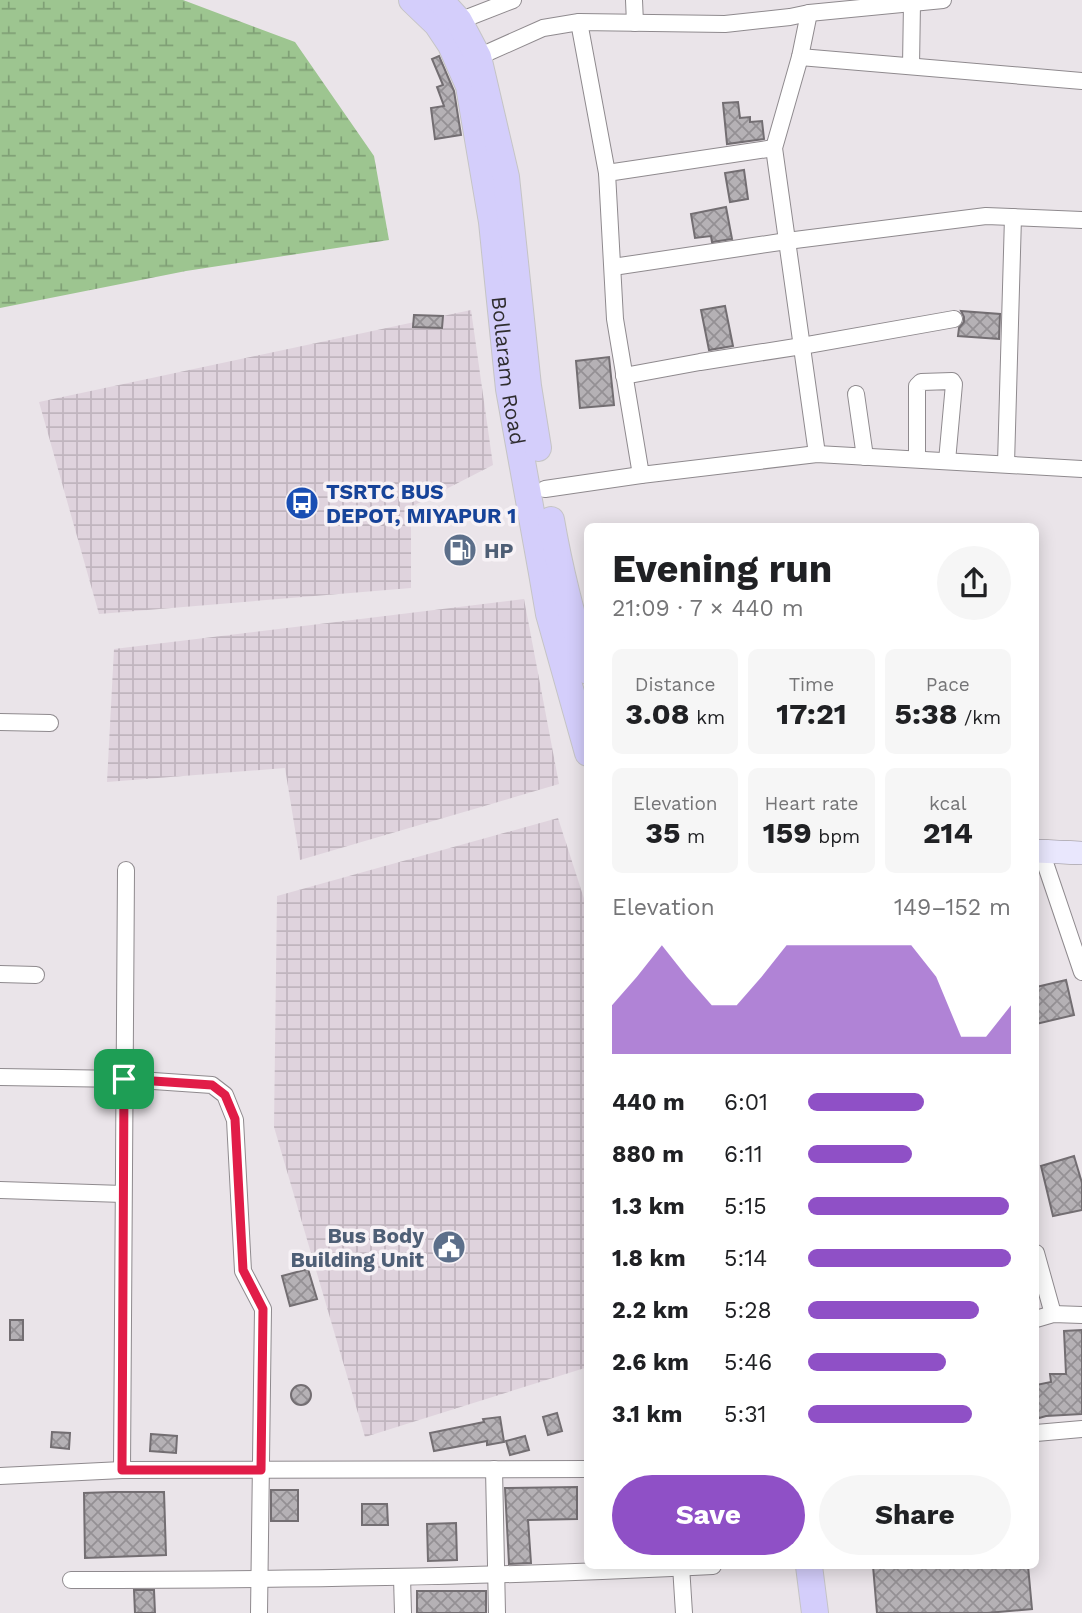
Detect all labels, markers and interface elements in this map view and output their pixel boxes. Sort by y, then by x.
street label: Bollaram Road [487,295,531,447]
place label: TSRTC BUS DEPOT, MIYAPUR 1 [326,479,516,528]
bus stop icon: TSRTC BUS DEPOT, MIYAPUR 1 [283,484,321,522]
fuel station icon: HP [441,531,479,569]
place label: HP [484,538,514,563]
button: share [937,546,1011,620]
text: Evening run [612,547,832,591]
text: 21:09 · 7 × 440 m [612,595,804,622]
text: Distance [635,673,716,696]
text: Time [789,673,834,696]
text: Pace [926,673,970,696]
text: 3.08 [625,696,690,731]
text: 17:21 [776,696,847,731]
text: 5:38 [894,696,958,731]
text: km [690,706,725,729]
text: /km [958,706,1001,729]
text: Elevation [633,792,718,815]
text: Heart rate [765,792,858,815]
text: kcal [929,792,967,815]
text: 35 [645,815,681,850]
text: 159 [763,815,812,850]
text: 214 [923,815,973,850]
text: m [681,825,705,848]
text: bpm [812,825,860,848]
text: Elevation [612,894,715,921]
text: 149–152 m [894,894,1011,921]
pin [94,1049,154,1109]
icon: arrive [105,1060,143,1098]
text: 440 m [612,1089,685,1116]
text: 6:01 [724,1089,768,1116]
text: 880 m [612,1141,684,1168]
text: 6:11 [724,1141,763,1168]
text: 1.3 km [612,1193,685,1220]
text: 5:15 [724,1193,767,1220]
place label: Bus Body Building Unit [290,1223,424,1272]
public building icon: Bus Body Building Unit [430,1228,468,1266]
text: 1.8 km [612,1245,686,1272]
text: 5:14 [724,1245,767,1272]
text: 2.2 km [612,1297,689,1324]
text: 5:28 [724,1297,772,1324]
text: 2.6 km [612,1349,689,1376]
text: 5:46 [724,1349,772,1376]
text: 3.1 km [612,1401,682,1428]
text: 5:31 [724,1401,767,1428]
button: Save [612,1475,805,1555]
button: Share [819,1475,1011,1555]

